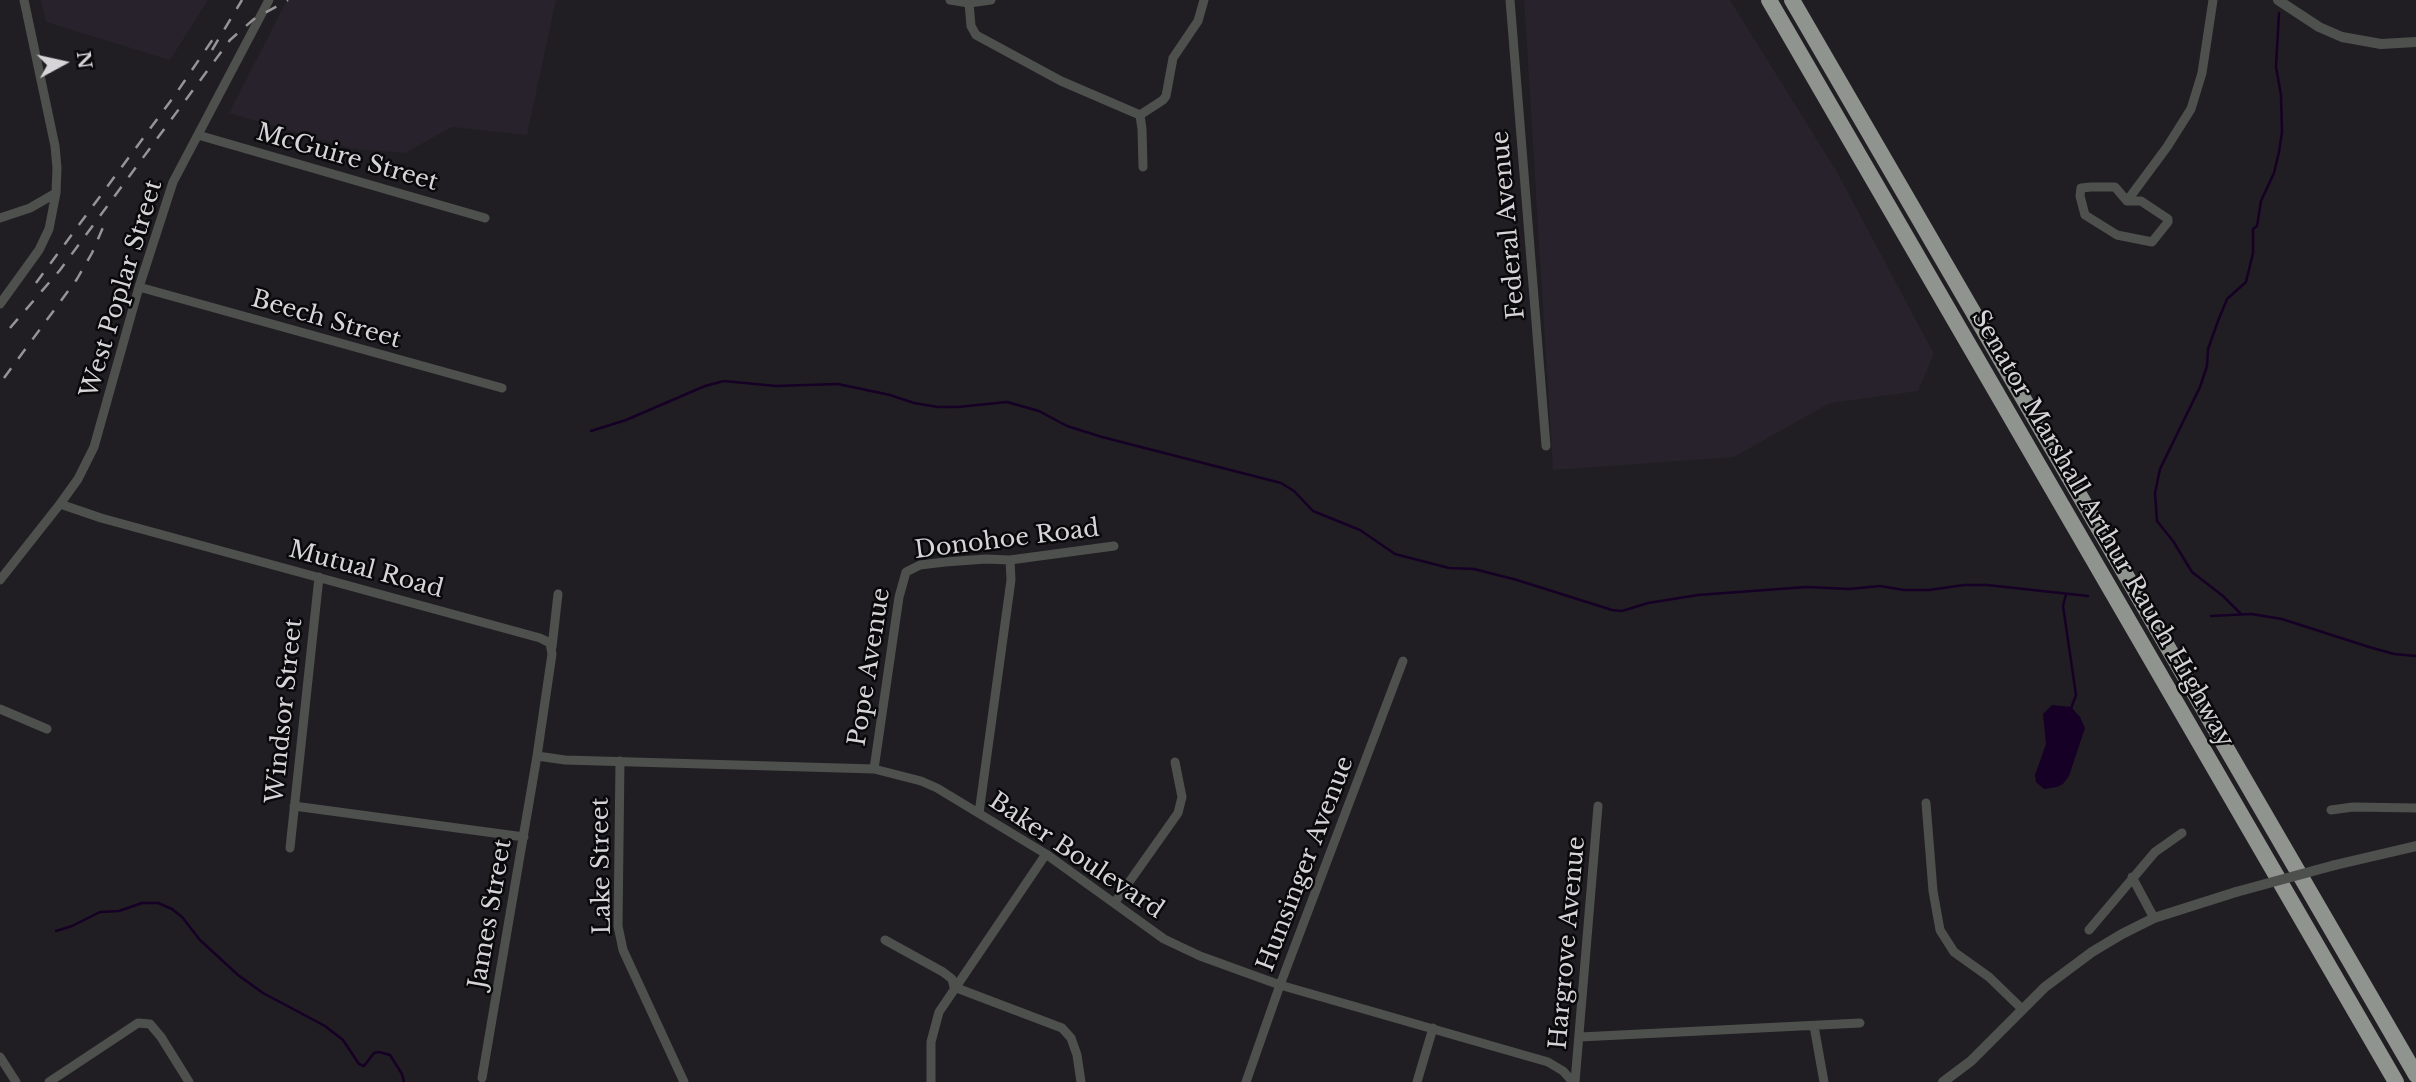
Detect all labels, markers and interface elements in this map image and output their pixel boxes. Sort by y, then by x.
north arrow [28,28,98,98]
text: N [72,50,97,70]
street label: McGuire Street [253,118,441,198]
street label: Federal Avenue [1486,129,1532,321]
street label: West Poplar Street [75,177,169,401]
street label: Beech Street [248,285,404,355]
street label: Senator Marshall Arthur Rauch Highway [1965,305,2239,753]
street label: Donohoe Road [913,514,1101,566]
street label: Mutual Road [286,536,446,604]
street label: Pope Avenue [843,586,897,748]
street label: Windsor Street [261,617,309,805]
street label: Hunsinger Avenue [1252,753,1360,975]
street label: Baker Boulevard [983,787,1169,925]
street label: Lake Street [586,797,618,935]
street label: Hargrove Avenue [1544,835,1592,1051]
street label: James Street [464,837,518,991]

